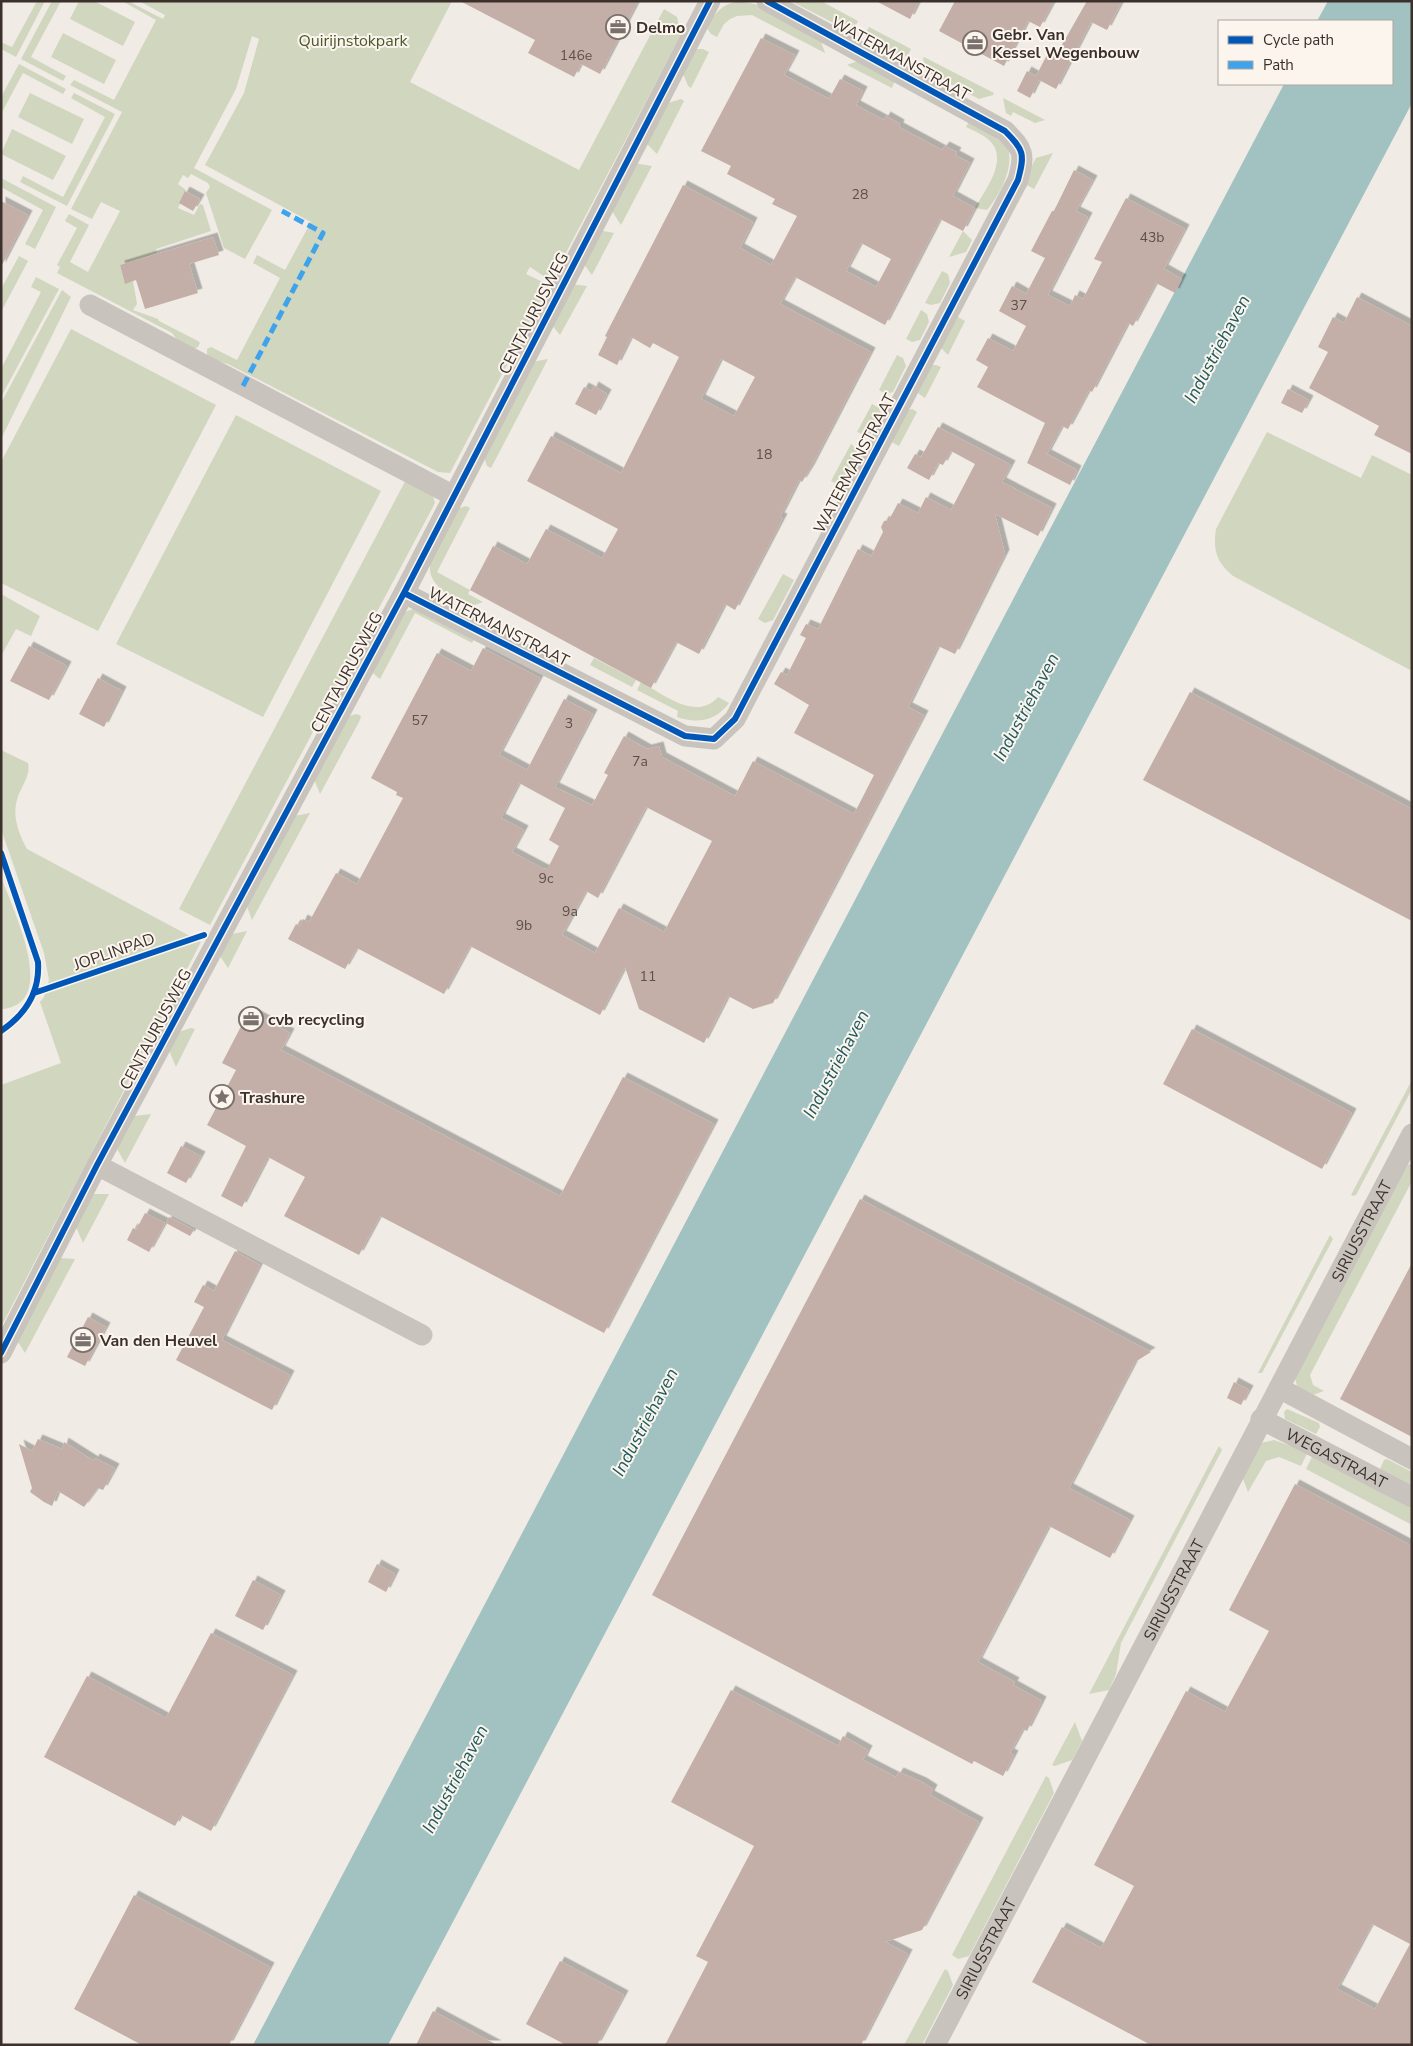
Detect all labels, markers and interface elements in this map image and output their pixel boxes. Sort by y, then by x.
street label: WATERMANSTRAAT [827,12,974,106]
office icon: Delmo [605,14,631,40]
place label: Delmo [636,17,685,39]
legend [1218,20,1393,85]
place label: Gebr. Van Kessel Wegenbouw [992,24,1140,64]
park label: Quirijnstokpark [299,30,408,52]
office icon: Gebr. Van Kessel Wegenbouw [962,30,988,56]
text: Cycle path [1263,30,1334,50]
house number: 146e [560,46,592,65]
text: Path [1263,55,1294,75]
house number: 28 [852,185,868,204]
house number: 43b [1140,228,1164,247]
street label: CENTAURUSWEG [494,249,574,378]
water label: Industriehaven [1178,291,1256,407]
house number: 37 [1011,296,1027,315]
street label: WATERMANSTRAAT [809,389,901,537]
house number: 18 [756,445,772,464]
street label: WATERMANSTRAAT [424,582,573,672]
street label: CENTAURUSWEG [306,608,388,737]
water label: Industriehaven [987,649,1065,765]
house number: 57 [412,711,428,730]
house number: 3 [565,714,573,733]
house number: 7a [632,752,648,771]
house number: 9c [539,869,554,888]
house number: 9a [562,902,578,921]
house number: 9b [516,916,532,935]
street label: JOPLINPAD [70,928,158,976]
street label: CENTAURUSWEG [115,965,197,1094]
house number: 11 [640,967,656,986]
office icon: cvb recycling [238,1006,264,1032]
water label: Industriehaven [797,1006,875,1122]
place label: cvb recycling [268,1009,365,1031]
place icon: Trashure [209,1084,235,1110]
place label: Trashure [240,1087,305,1109]
street label: SIRIUSSTRAAT [1326,1176,1398,1286]
office icon: Van den Heuvel [70,1327,96,1353]
place label: Van den Heuvel [99,1330,217,1352]
water label: Industriehaven [606,1364,684,1480]
street label: WEGASTRAAT [1281,1424,1391,1494]
street label: SIRIUSSTRAAT [1139,1535,1210,1645]
water label: Industriehaven [416,1721,494,1837]
street label: SIRIUSSTRAAT [951,1894,1022,2004]

